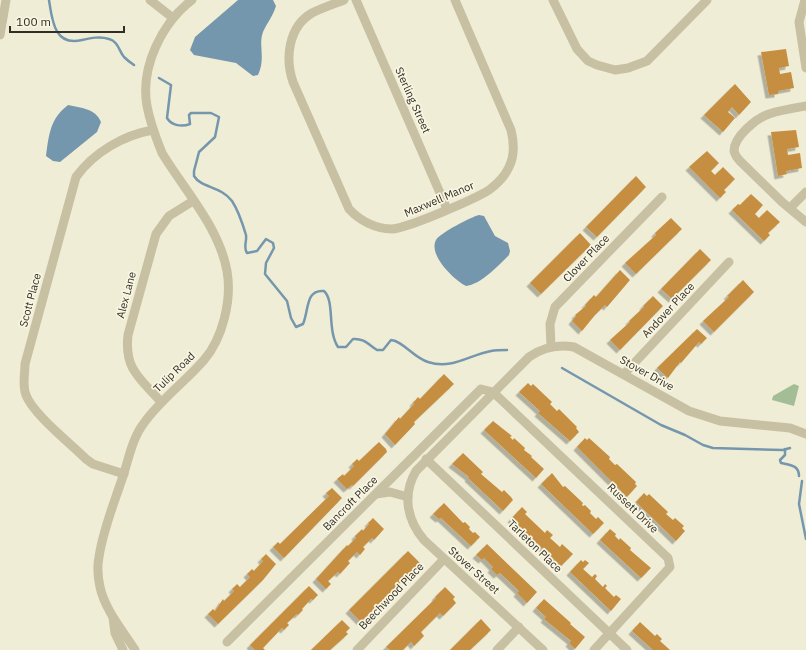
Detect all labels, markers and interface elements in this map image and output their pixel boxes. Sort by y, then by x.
scale bar [10,8,124,34]
text: 100 m [16,14,51,29]
street label: Sterling Street [392,65,434,135]
street label: Maxwell Manor [402,178,476,220]
street label: Clover Place [560,231,612,285]
street label: Alex Lane [113,270,139,320]
street label: Scott Place [16,271,44,329]
street label: Andover Place [639,279,697,341]
street label: Tulip Road [150,349,198,395]
street label: Stover Drive [617,352,677,394]
street label: Bancroft Place [320,473,380,533]
street label: Russett Drive [604,480,662,536]
street label: Tarleton Place [505,517,565,575]
street label: Stover Street [445,543,503,597]
street label: Beechwood Place [355,560,427,632]

